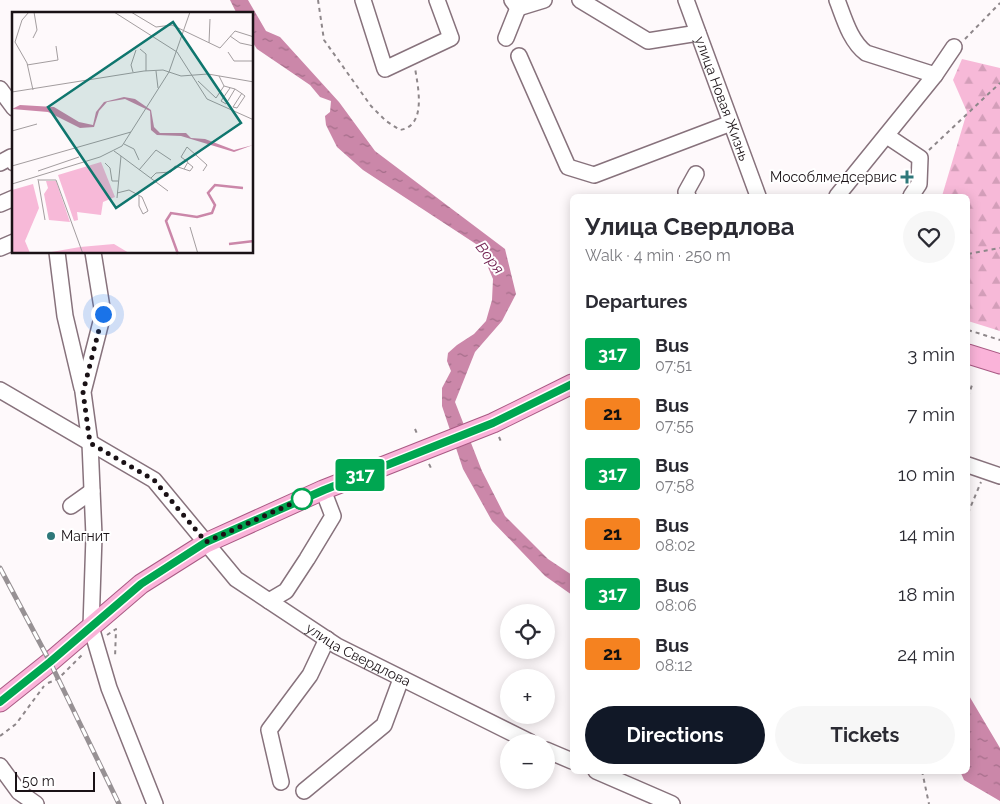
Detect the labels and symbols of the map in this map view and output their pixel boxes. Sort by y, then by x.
inset map [12,12,254,254]
street label: улица Новая Жизнь [692,34,752,163]
place label: Мособлмедсервис [770,169,897,185]
marker: Мособлмедсервис [901,171,913,183]
water label: Воря [472,238,508,278]
your location [91,302,116,327]
line badge: 317 [331,459,389,491]
unlabelled marker [291,488,313,510]
place label: Магнит [61,528,110,544]
marker: Магнит [45,530,57,542]
street label: улица Свердлова [303,620,413,689]
scale bar [15,769,95,792]

